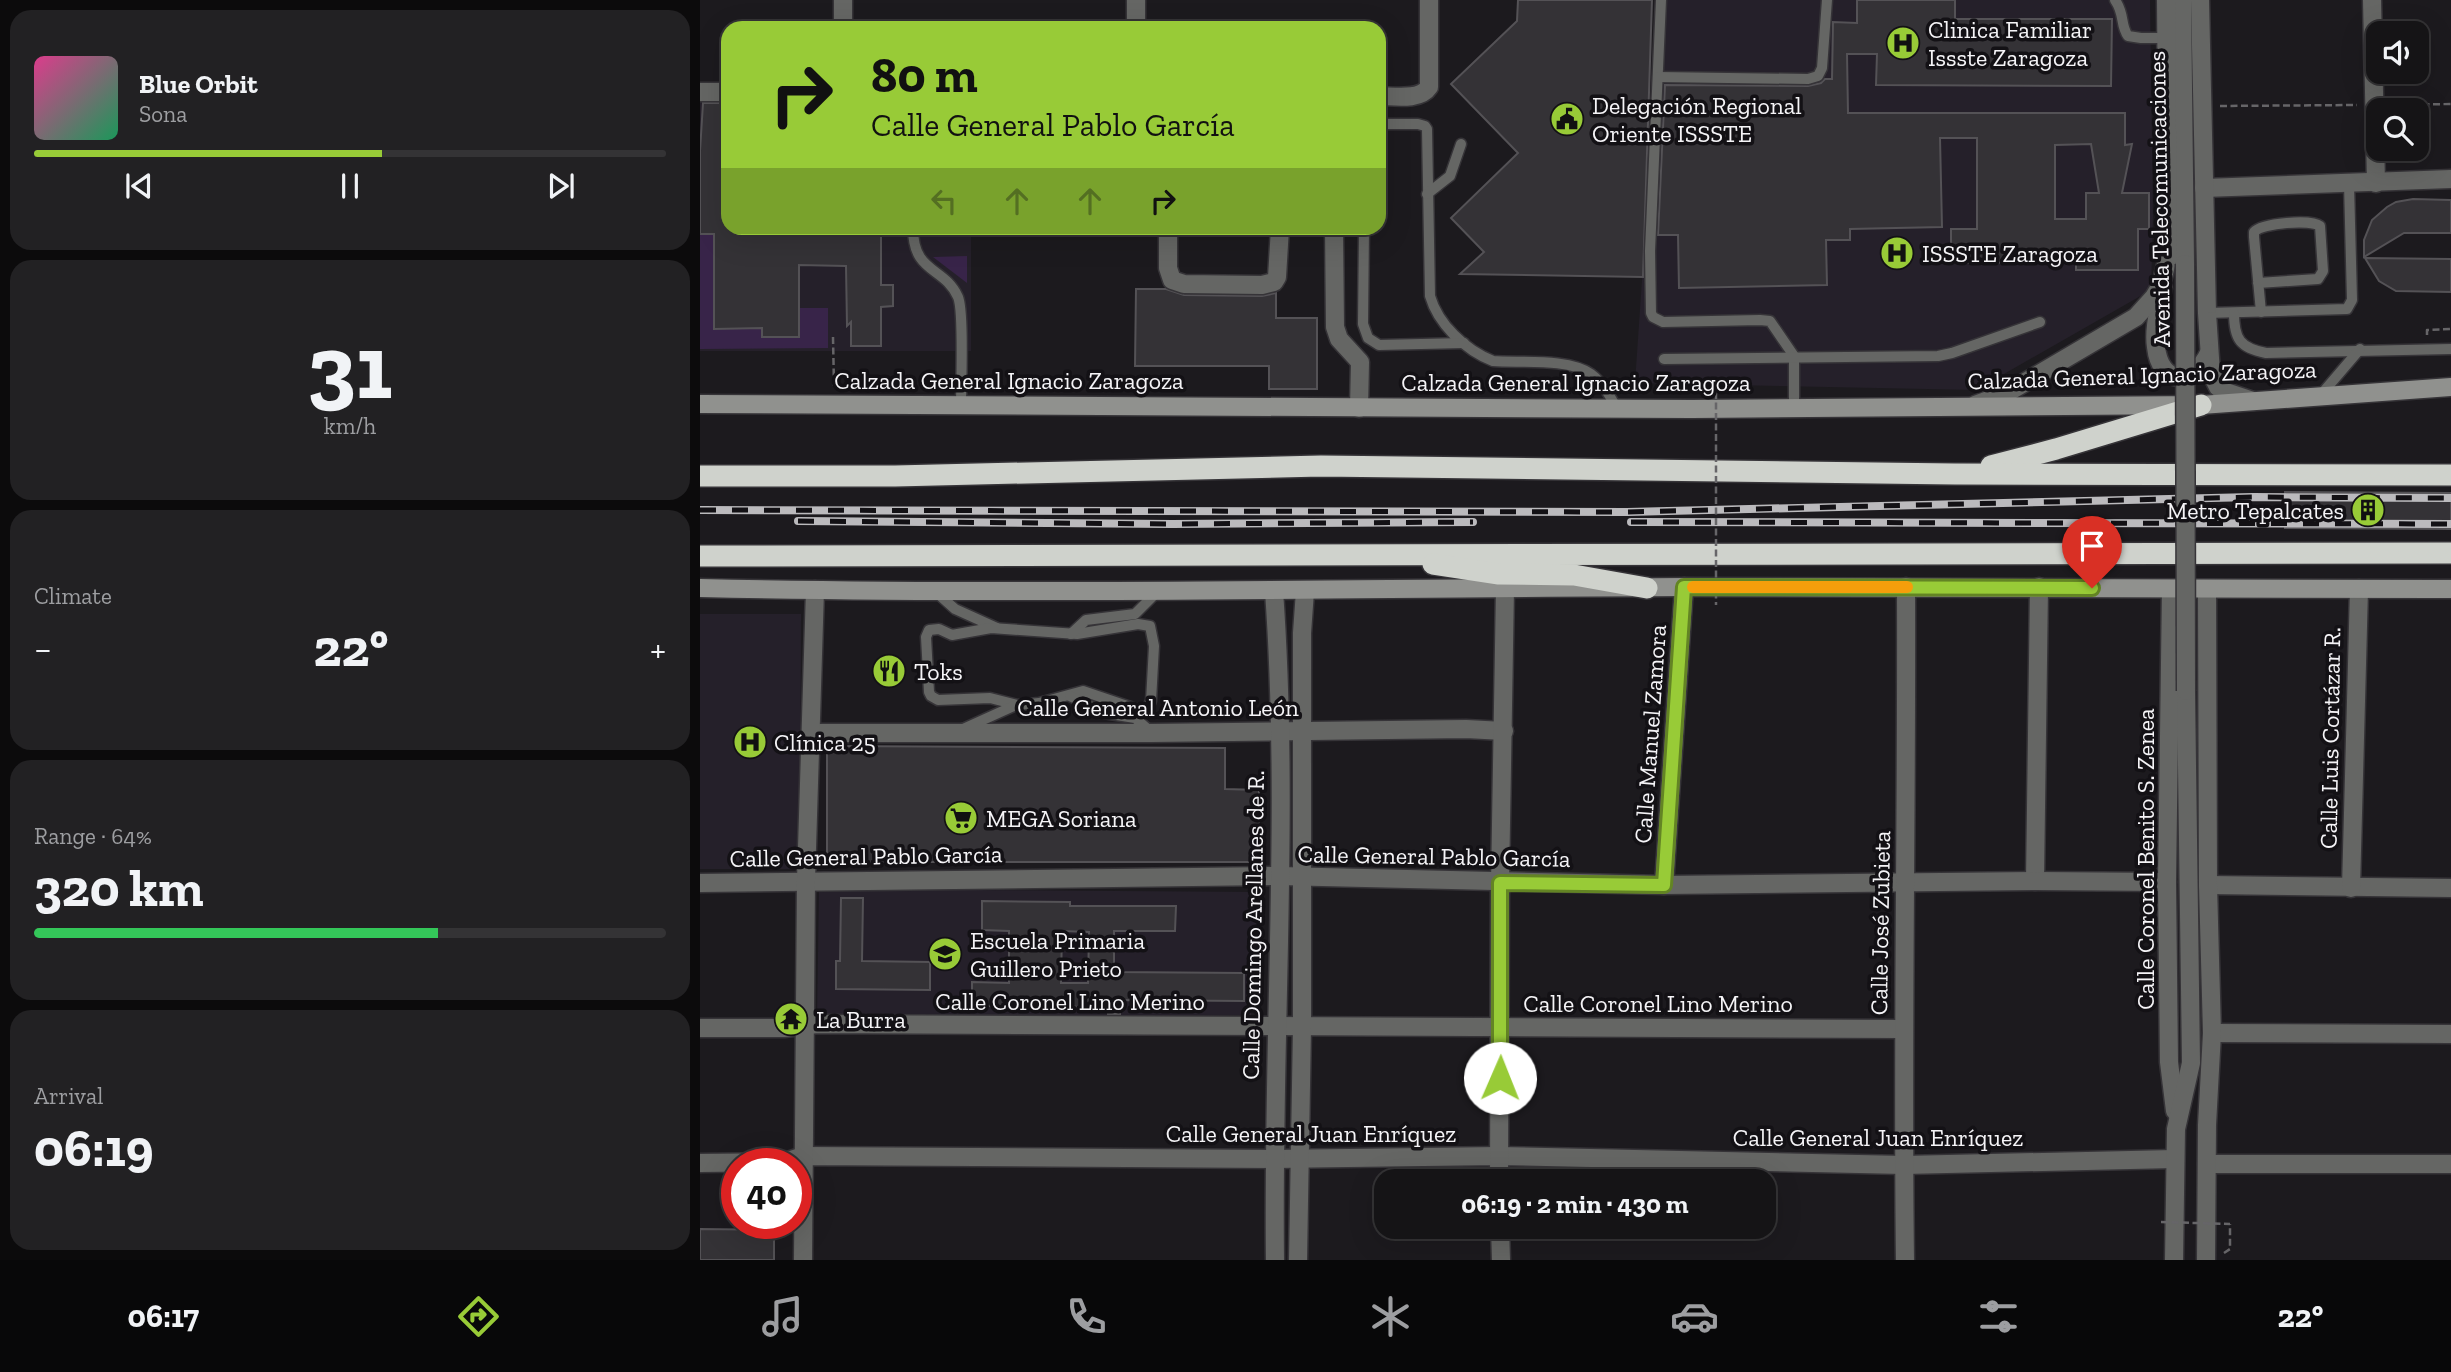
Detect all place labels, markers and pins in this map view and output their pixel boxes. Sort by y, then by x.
place label: Clinica Familiar Issste Zaragoza [1928,15,2092,72]
hospital icon: Clinica Familiar Issste Zaragoza [1884,24,1922,62]
place label: Delegación Regional Oriente ISSSTE [1592,91,1802,148]
public building icon: Delegación Regional Oriente ISSSTE [1548,100,1586,138]
hospital icon: ISSSTE Zaragoza [1878,234,1916,272]
place label: ISSSTE Zaragoza [1922,239,2098,268]
building icon: Metro Tepalcates [2349,491,2387,529]
place label: Metro Tepalcates [2167,496,2344,525]
pin [2062,516,2122,588]
restaurant icon: Toks [870,652,908,690]
place label: Toks [914,657,963,686]
hospital icon: Clínica 25 [731,723,769,761]
place label: Clínica 25 [774,728,876,757]
supermarket icon: MEGA Soriana [942,799,980,837]
place label: MEGA Soriana [986,804,1137,833]
place label: Escuela Primaria Guillero Prieto [970,926,1146,983]
school or university icon: Escuela Primaria Guillero Prieto [926,935,964,973]
temple icon: La Burra [772,1000,810,1038]
place label: La Burra [816,1005,906,1034]

